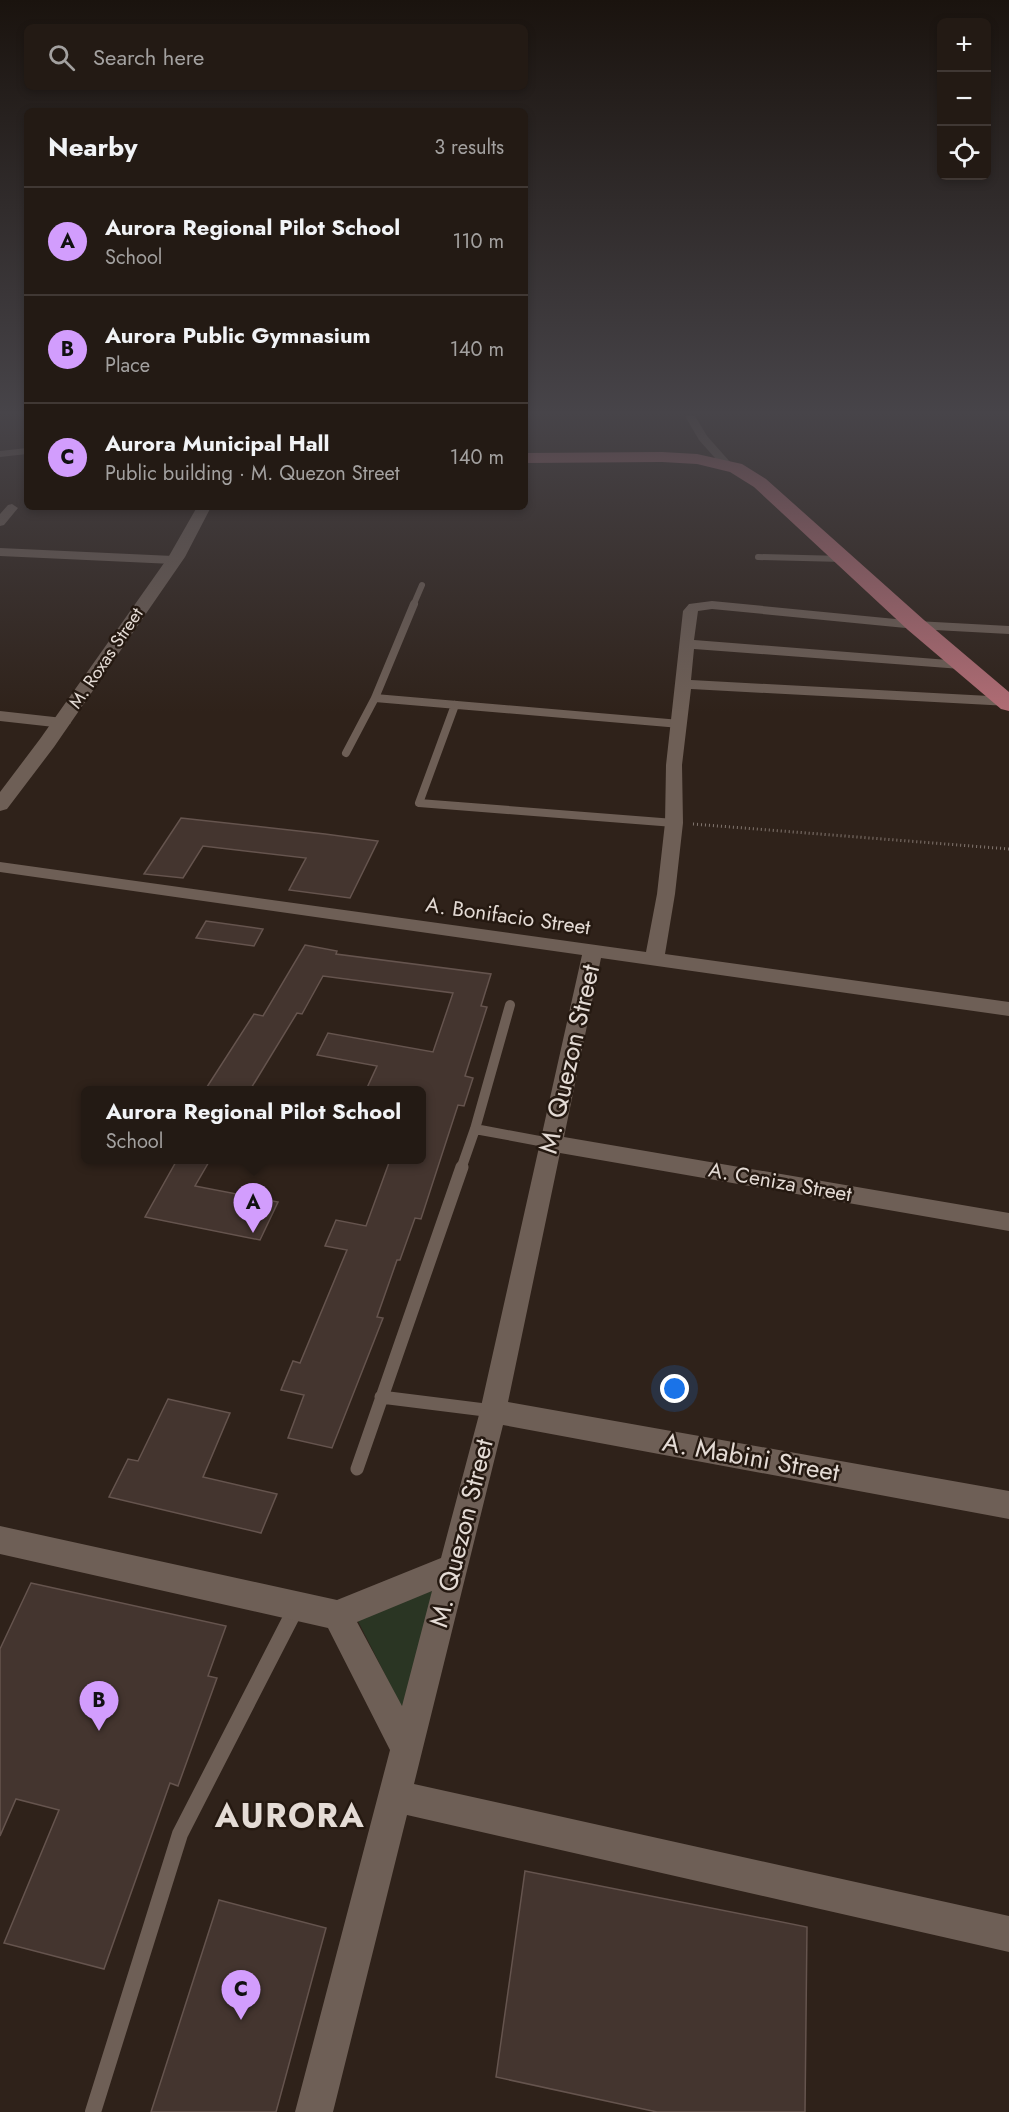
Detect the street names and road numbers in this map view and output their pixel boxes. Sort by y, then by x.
street label: M. Roxas Street [63,602,150,714]
street label: A. Bonifacio Street [424,890,592,942]
street label: M. Quezon Street [529,960,609,1157]
street label: A. Ceniza Street [706,1155,854,1209]
street label: A. Mabini Street [660,1423,843,1491]
street label: M. Quezon Street [419,1434,503,1631]

